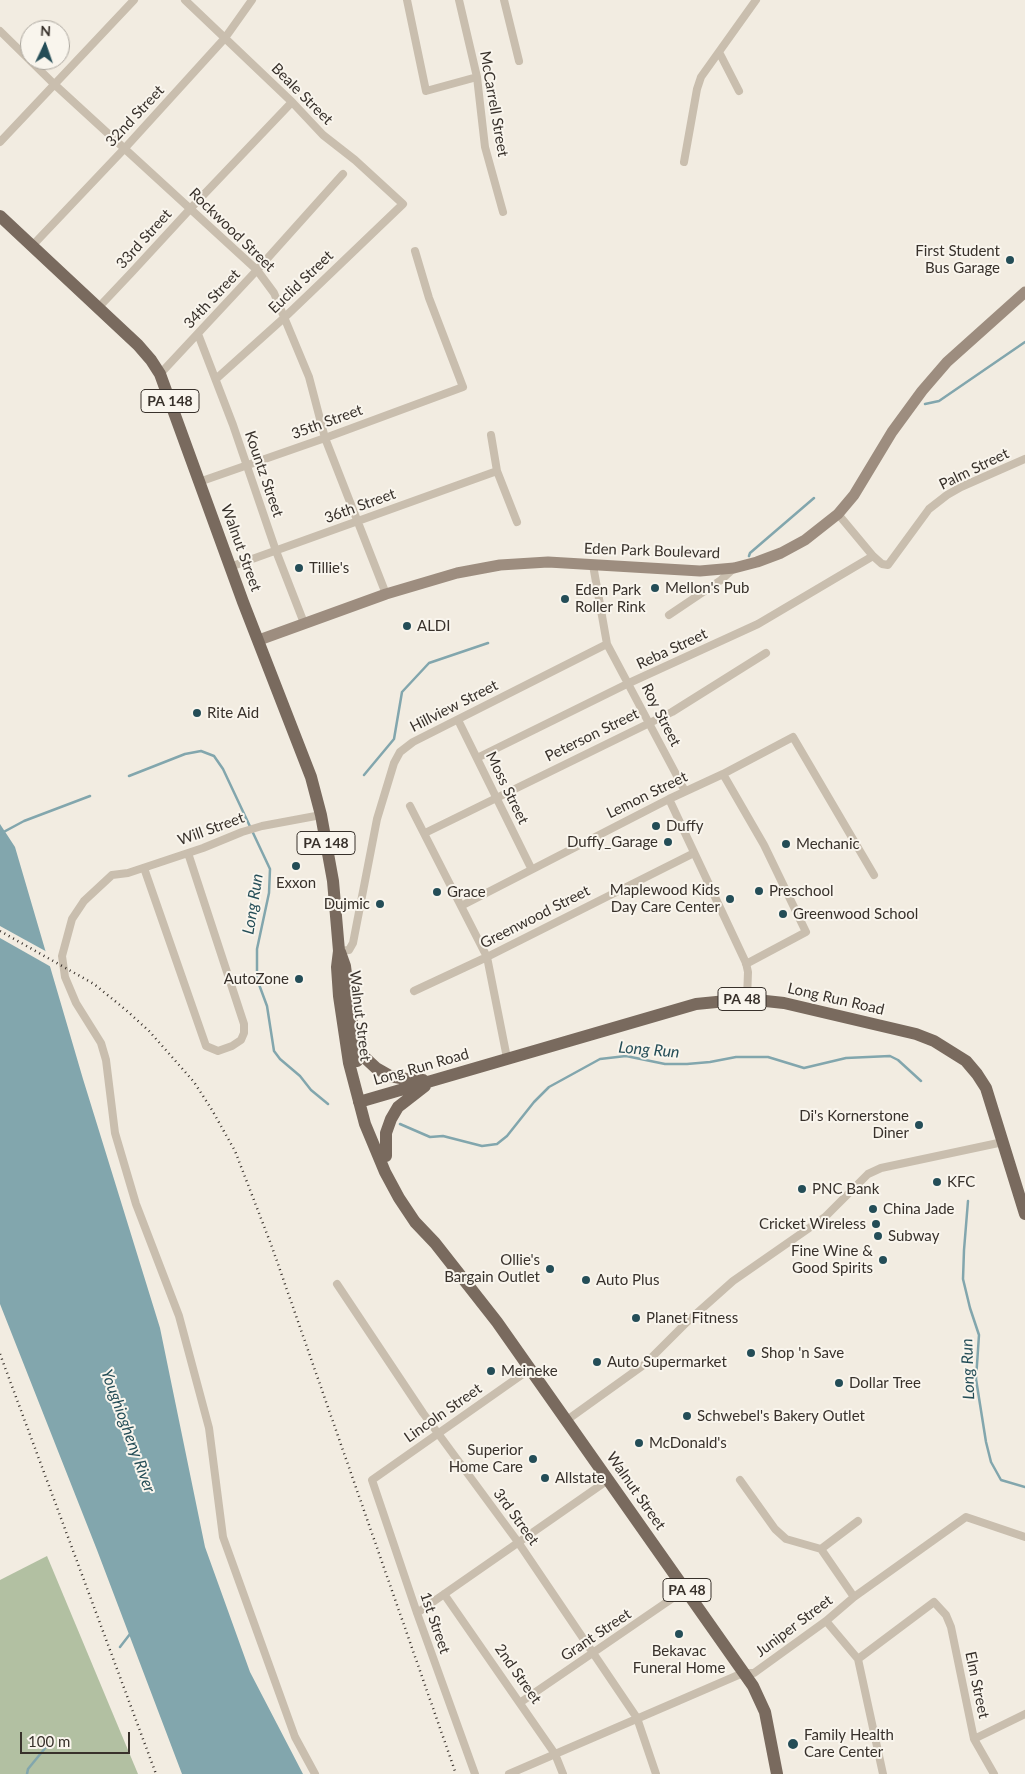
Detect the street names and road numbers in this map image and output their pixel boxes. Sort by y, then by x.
street label: McCarrell Street [476,50,512,158]
street label: Beale Street [267,59,337,129]
street label: 32nd Street [102,82,168,150]
street label: Rockwood Street [185,184,279,276]
street label: 33rd Street [112,205,176,273]
street label: Euclid Street [265,247,337,317]
street label: 34th Street [180,266,244,332]
road number: PA 148 [141,390,199,412]
street label: 35th Street [289,401,365,443]
street label: Kountz Street [241,429,287,519]
street label: Palm Street [936,444,1012,494]
street label: 36th Street [322,485,398,527]
street label: Walnut Street [217,502,265,594]
street label: Eden Park Boulevard [584,540,720,562]
street label: Reba Street [634,625,710,673]
street label: Hillview Street [407,676,501,736]
street label: Roy Street [637,681,685,749]
street label: Peterson Street [542,705,642,765]
street label: Moss Street [482,749,532,827]
street label: Lemon Street [604,768,690,822]
street label: Will Street [175,809,247,849]
road number: PA 148 [297,831,355,854]
street label: Greenwood Street [477,882,593,952]
street label: Walnut Street [346,970,374,1062]
street label: Long Run Road [786,979,886,1019]
road number: PA 48 [718,988,766,1011]
street label: Long Run Road [371,1045,471,1089]
street label: Lincoln Street [401,1380,485,1446]
street label: Walnut Street [602,1449,670,1533]
street label: 3rd Street [489,1485,543,1549]
road number: PA 48 [663,1578,711,1602]
street label: 1st Street [416,1590,454,1656]
street label: Juniper Street [752,1591,836,1661]
street label: Grant Street [558,1605,634,1665]
street label: 2nd Street [491,1641,545,1707]
street label: Elm Street [961,1650,993,1720]

